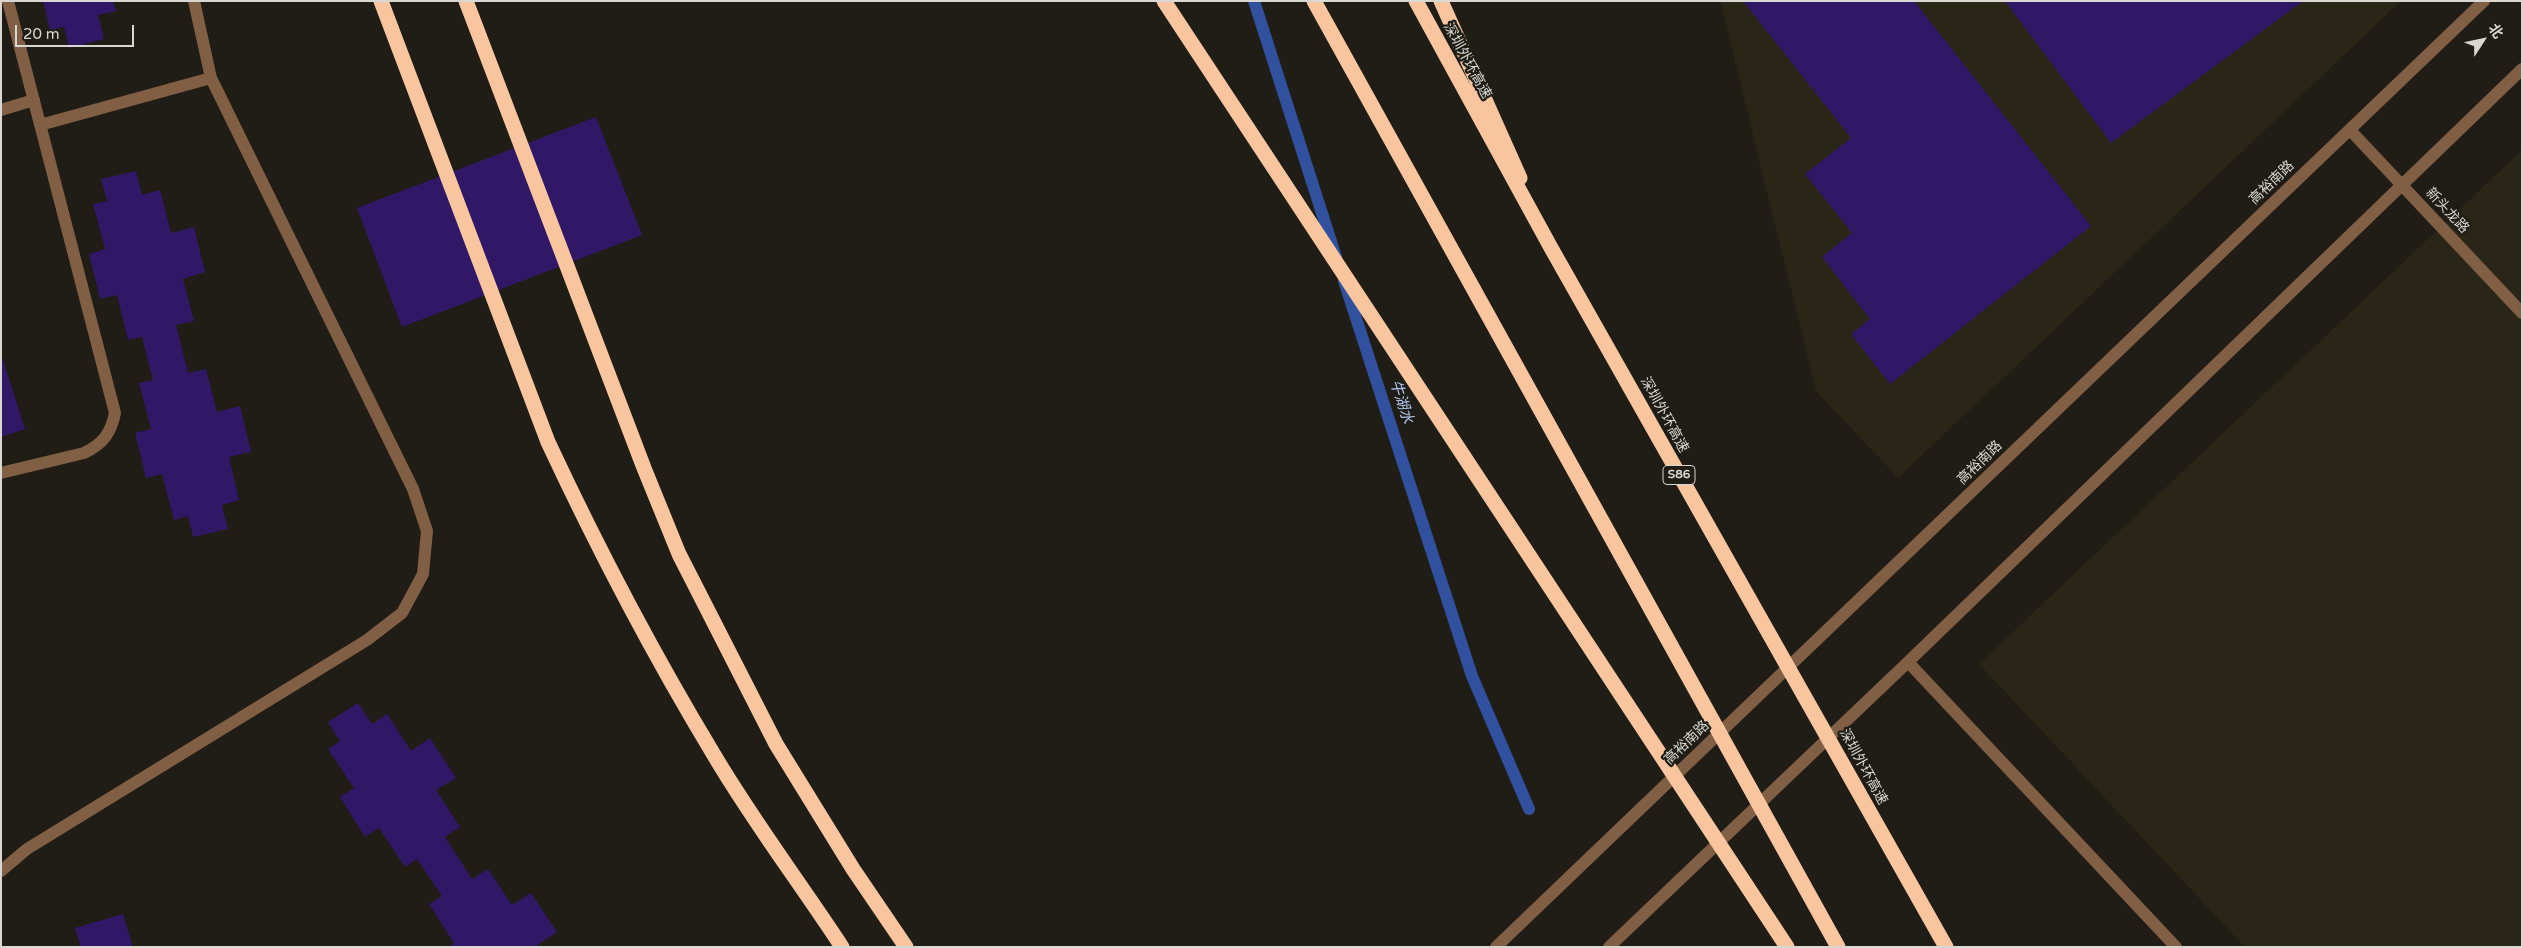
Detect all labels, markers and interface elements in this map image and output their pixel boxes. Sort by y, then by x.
scale bar [18,15,136,47]
north arrow [2458,15,2508,65]
street label: 深圳外环高速 [1439,20,1495,102]
text: 北 [2485,21,2507,42]
text: 20 m [23,25,60,43]
street label: 高裕南路 [2246,158,2298,208]
street label: 新头龙路 [2422,185,2472,237]
street label: 深圳外环高速 [1636,374,1692,456]
water label: 牛湖水 [1385,378,1417,426]
street label: 高裕南路 [1954,438,2006,488]
road number: S86 [1663,466,1695,484]
street label: 高裕南路 [1661,718,1713,768]
street label: 深圳外环高速 [1835,726,1891,808]

